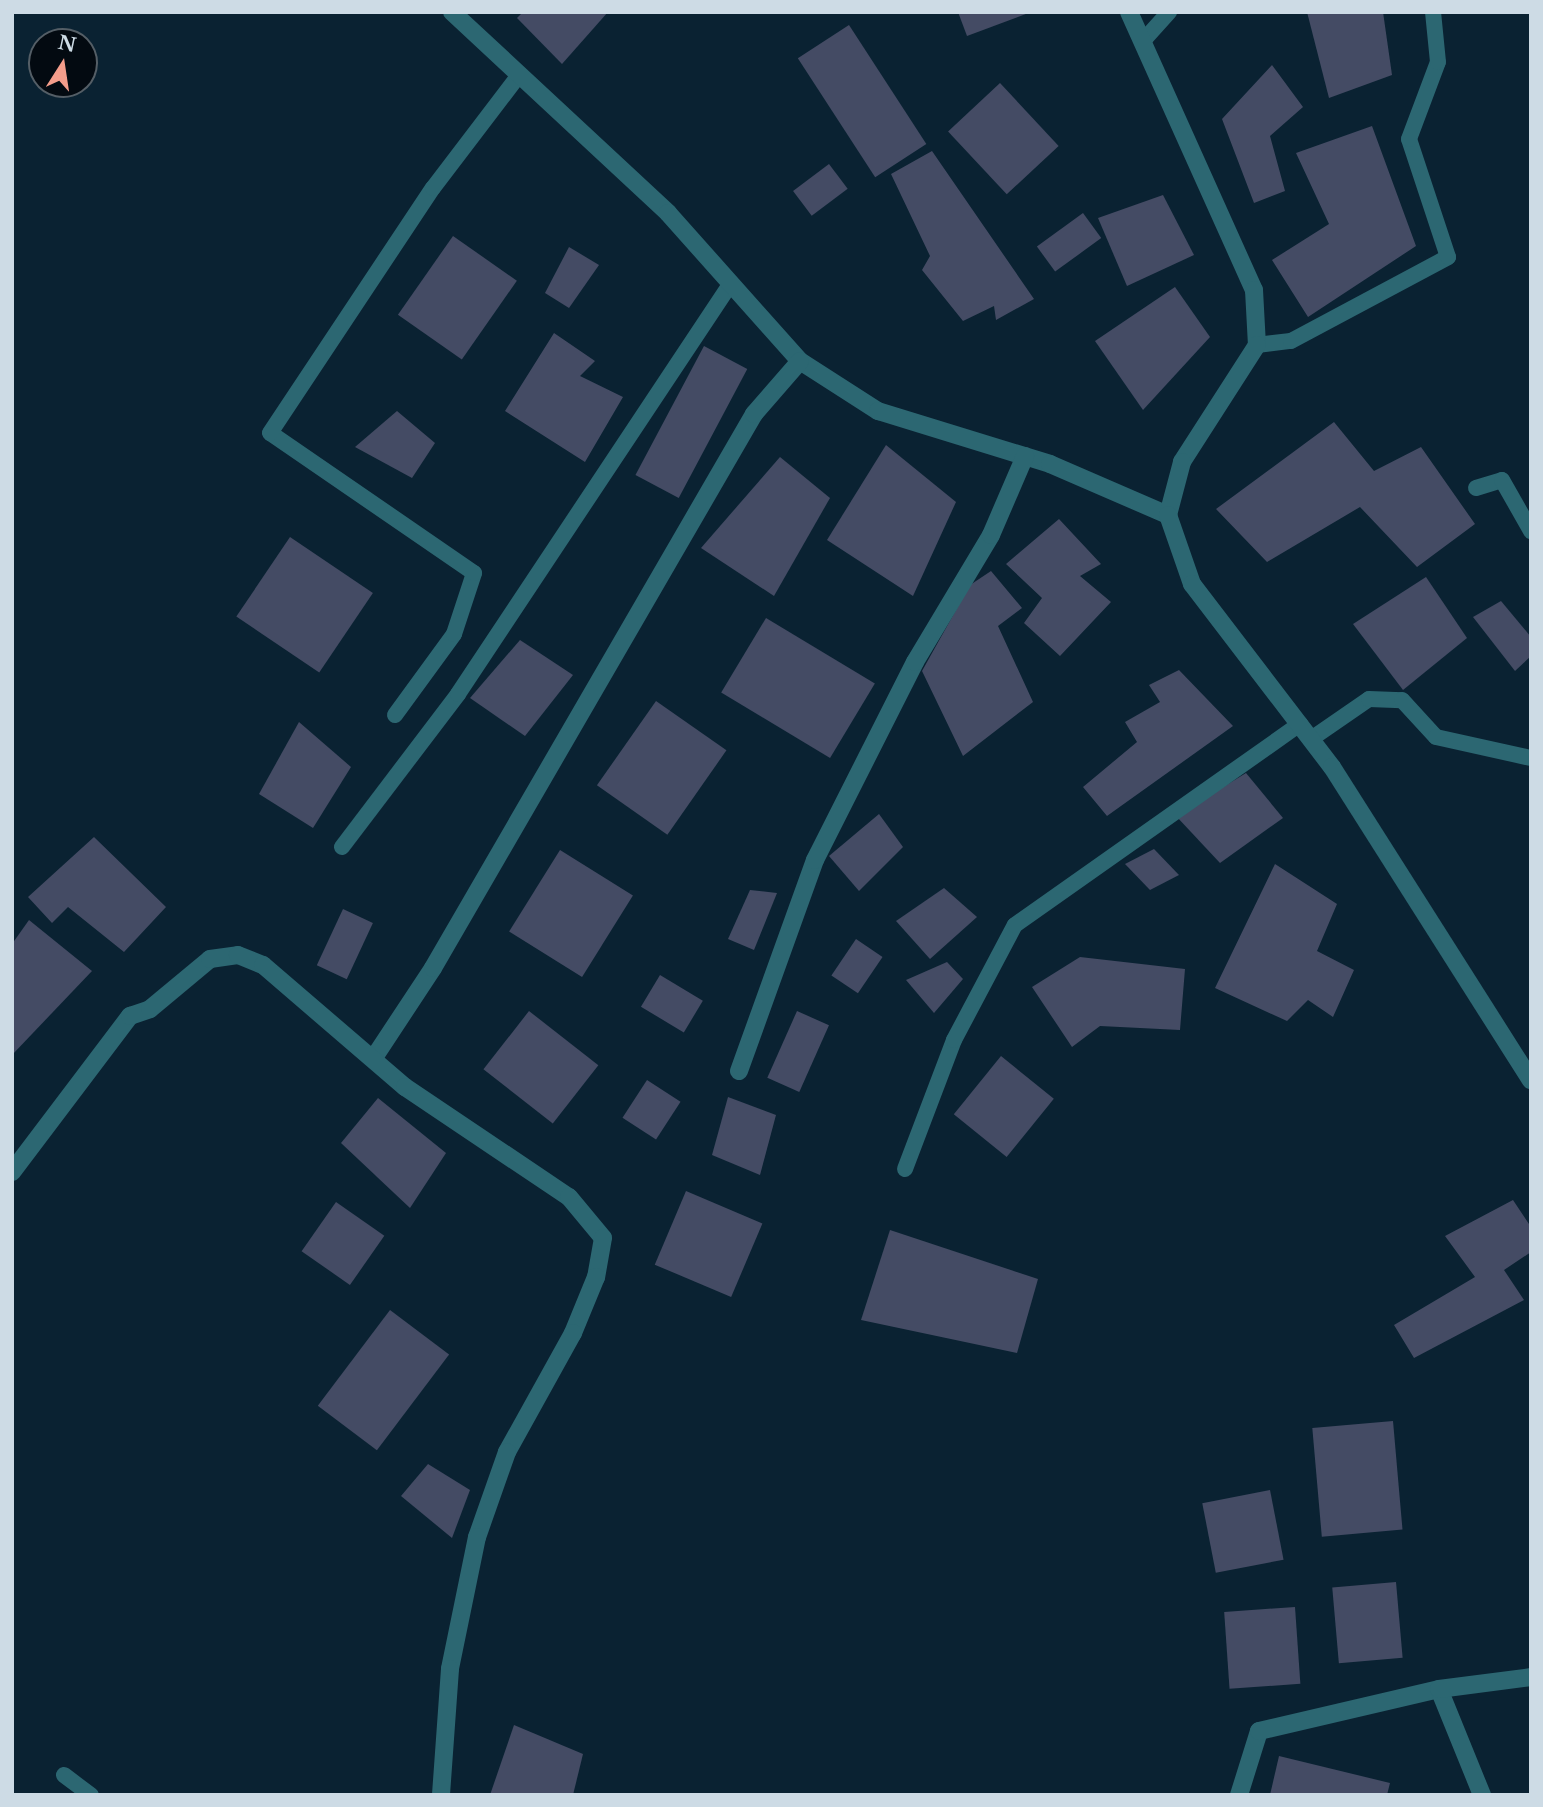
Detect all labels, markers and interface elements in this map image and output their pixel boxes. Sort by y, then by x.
north arrow [28,28,98,98]
text: N [56,31,78,57]

